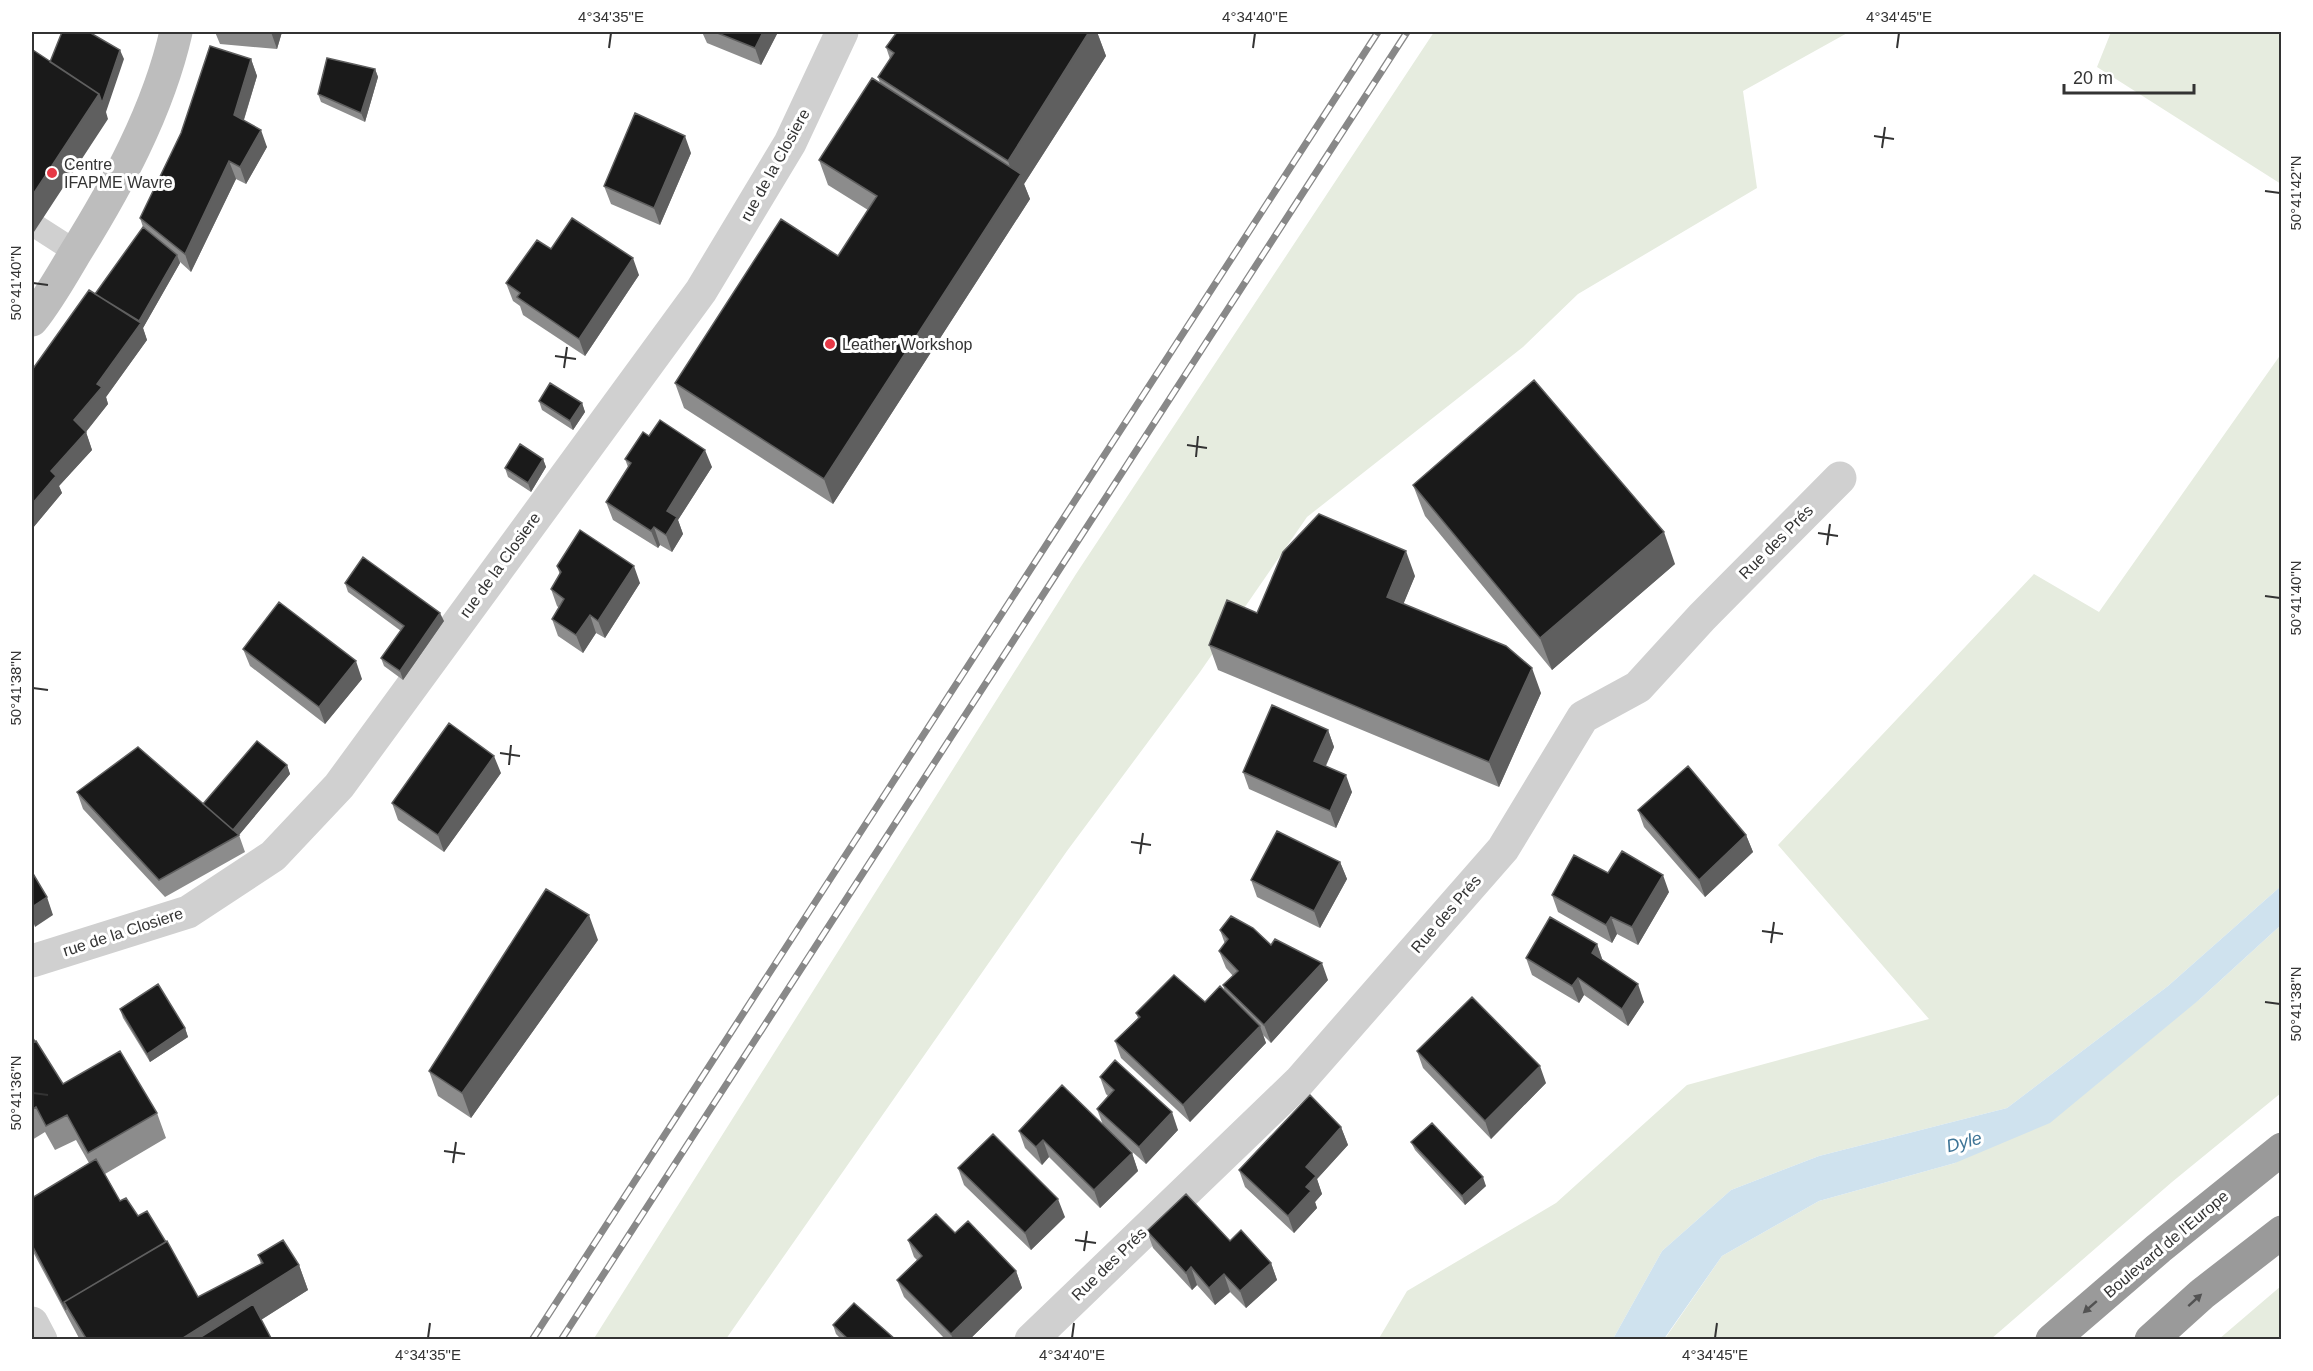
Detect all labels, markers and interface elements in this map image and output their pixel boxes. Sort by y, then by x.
text: 4°34'35"E [578,8,644,25]
text: 4°34'40"E [1222,8,1288,25]
text: 4°34'45"E [1866,8,1932,25]
scale bar [2064,57,2194,95]
text: 20 m [2073,68,2113,88]
street label: rue de la Closiere [737,106,813,224]
text: 50°41'42"N [2287,155,2304,231]
place label: Centre IFAPME Wavre [64,156,173,191]
marker: Centre IFAPME Wavre [45,166,59,180]
text: 50°41'40"N [7,245,24,321]
place label: Leather Workshop [842,336,973,353]
marker: Leather Workshop [823,337,837,351]
street label: Rue des Prés [1736,502,1816,582]
street label: rue de la Closiere [456,509,544,621]
text: 50°41'40"N [2287,560,2304,636]
text: 50°41'38"N [7,650,24,726]
street label: Rue des Prés [1408,872,1484,956]
street label: rue de la Closiere [61,905,185,959]
text: 50°41'38"N [2287,966,2304,1042]
text: 50°41'36"N [7,1055,24,1131]
water label: Dyle [1944,1128,1984,1156]
street label: Boulevard de l'Europe [2100,1187,2232,1301]
street label: Rue des Prés [1068,1224,1150,1304]
one-way arrow [2187,1294,2203,1307]
one-way arrow [2082,1300,2098,1313]
text: 4°34'35"E [395,1346,461,1363]
text: 4°34'40"E [1039,1346,1105,1363]
text: 4°34'45"E [1682,1346,1748,1363]

